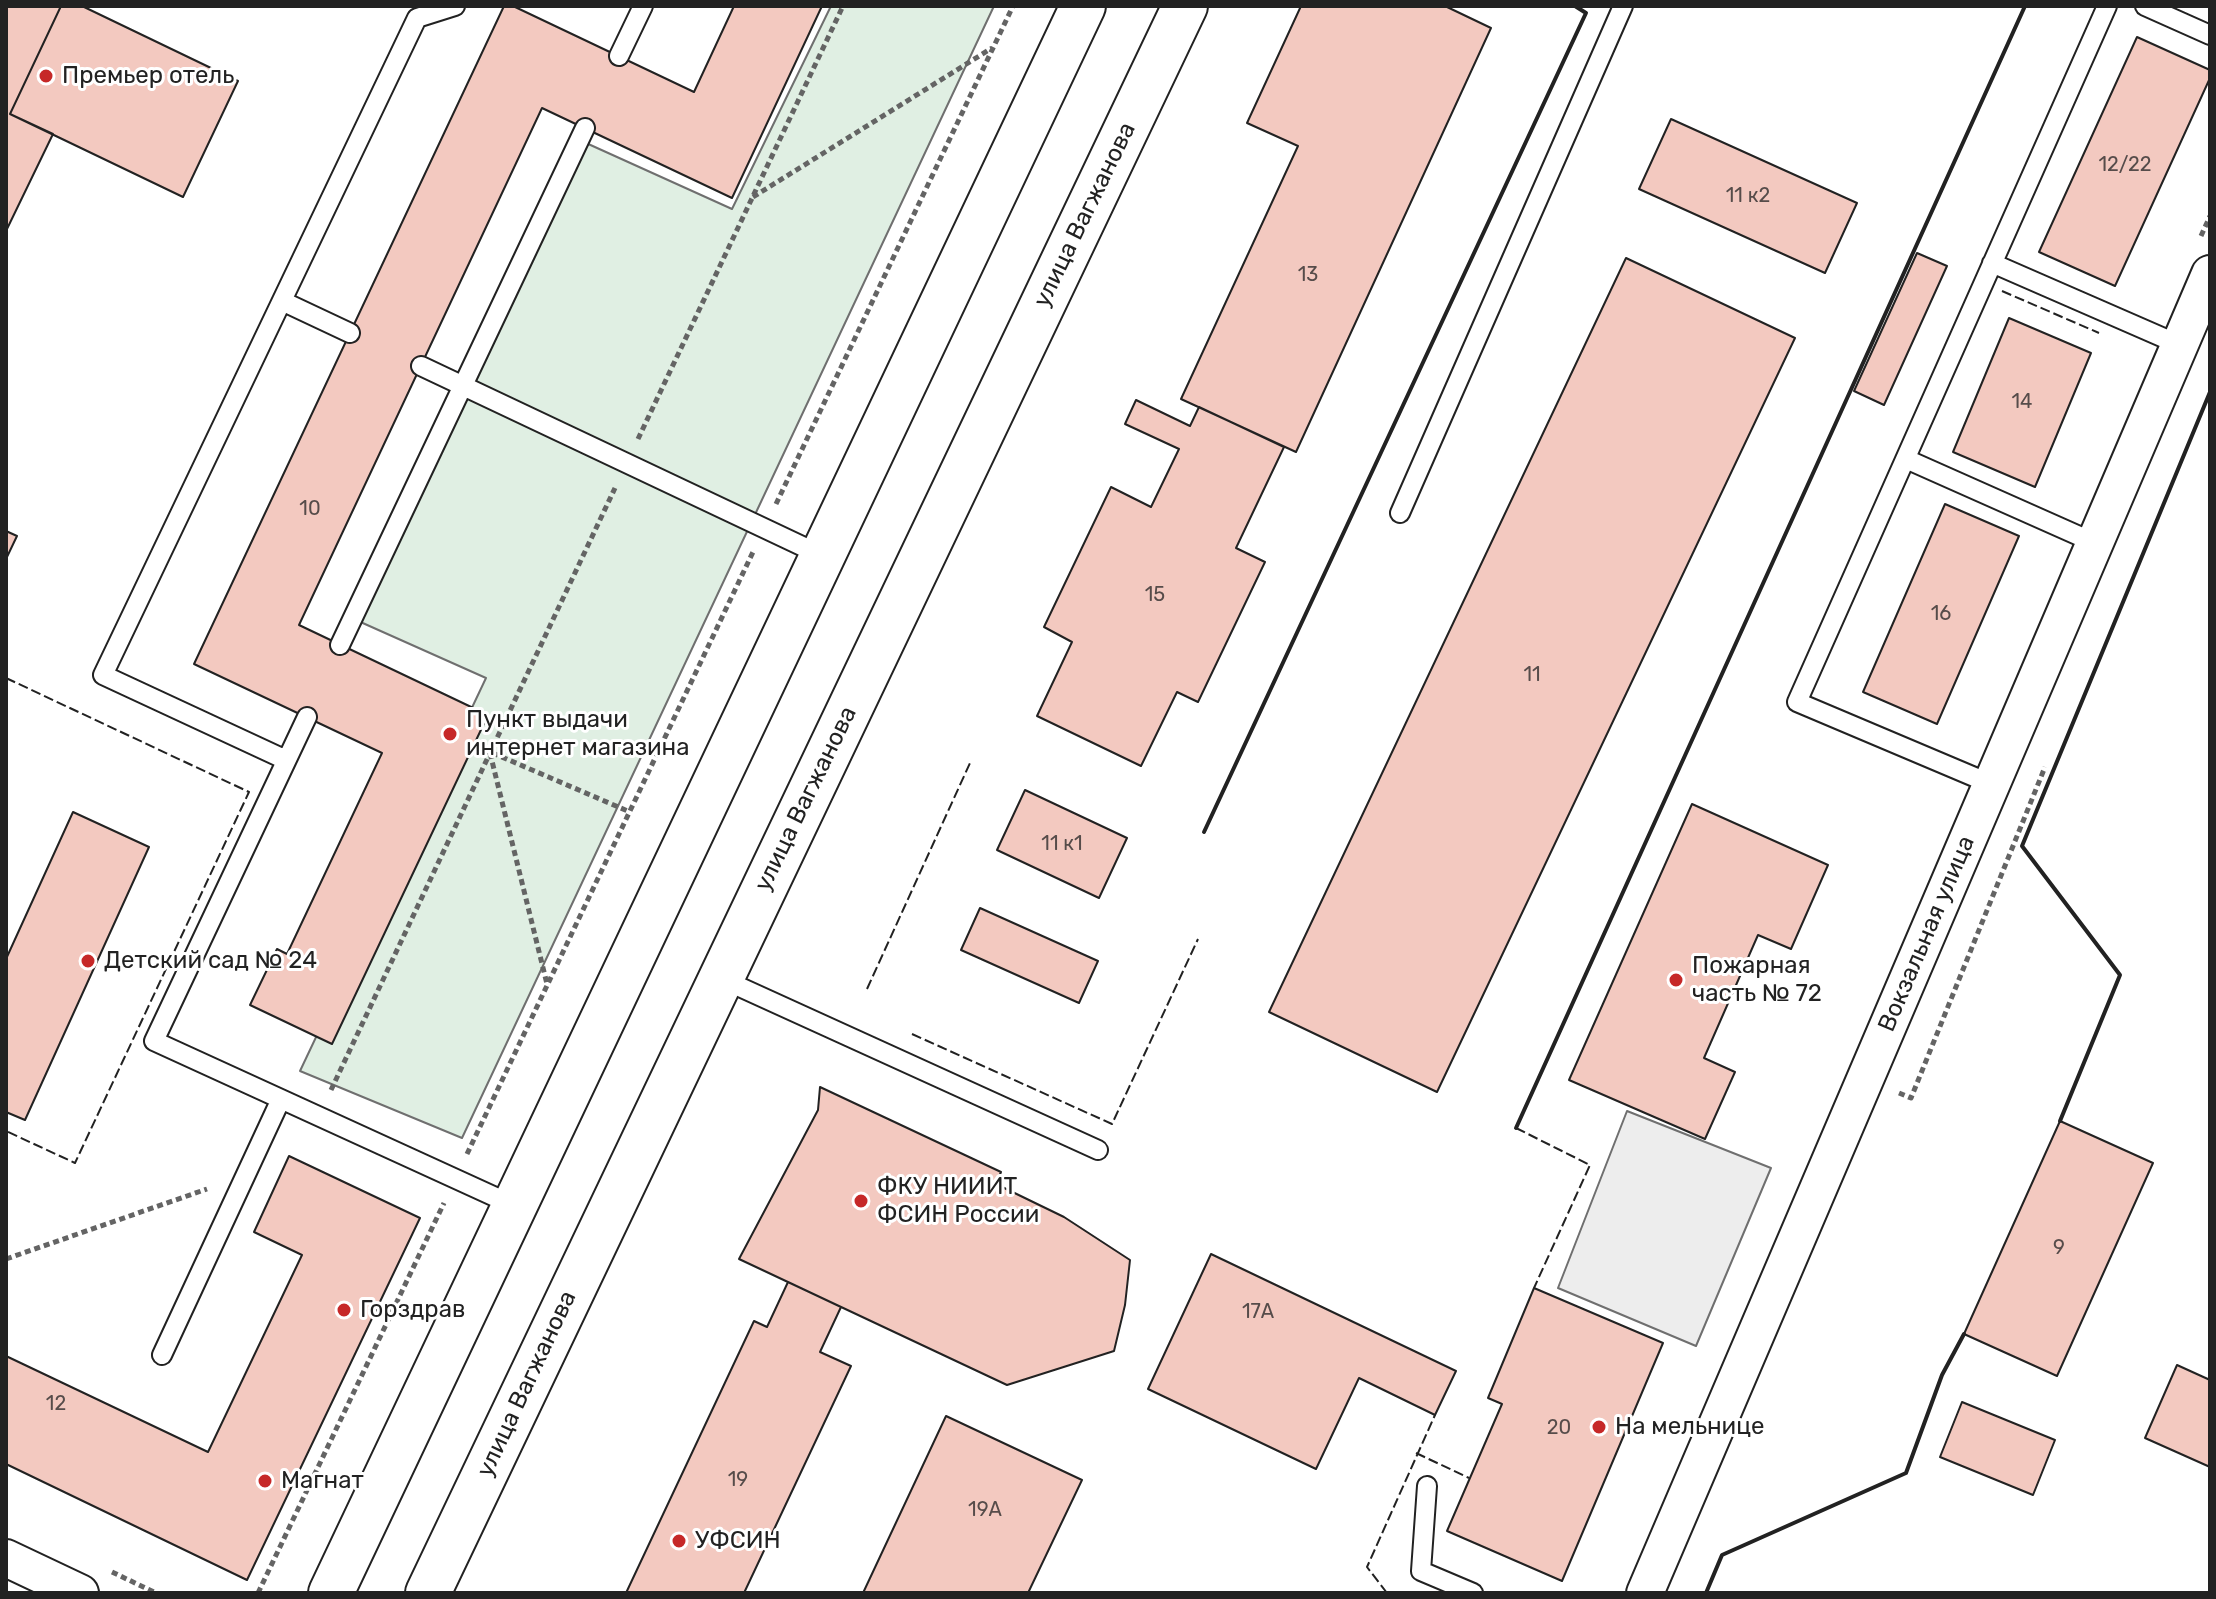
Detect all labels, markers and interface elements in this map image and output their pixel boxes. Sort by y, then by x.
place label: Премьер отель [62,62,234,90]
marker: Премьер отель [37,67,55,85]
street label: улица Вагжанова [1028,118,1142,312]
house number: 12/22 [2098,153,2152,177]
house number: 11 к2 [1726,184,1770,208]
house number: 13 [1298,263,1318,287]
house number: 14 [2012,390,2032,414]
house number: 10 [299,497,321,521]
house number: 15 [1145,583,1165,607]
house number: 16 [1931,602,1951,626]
house number: 11 [1523,663,1541,687]
street label: улица Вагжанова [749,702,863,896]
place label: Пункт выдачи интернет магазина [466,706,689,762]
marker: Пункт выдачи интернет магазина [441,725,459,743]
house number: 11 к1 [1041,832,1083,856]
street label: Вокзальная улица [1873,832,1981,1036]
place label: Детский сад № 24 [104,947,317,975]
marker: Детский сад № 24 [79,952,97,970]
place label: Пожарная часть № 72 [1692,952,1822,1008]
marker: Пожарная часть № 72 [1667,971,1685,989]
place label: ФКУ НИИИТ ФСИН России [877,1173,1039,1229]
marker: ФКУ НИИИТ ФСИН России [852,1192,870,1210]
house number: 9 [2053,1236,2065,1260]
street label: улица Вагжанова [471,1286,583,1482]
place label: Горздрав [360,1296,465,1324]
house number: 17А [1242,1300,1274,1324]
marker: Горздрав [335,1301,353,1319]
house number: 12 [46,1392,66,1416]
place label: На мельнице [1615,1413,1764,1441]
house number: 20 [1547,1416,1571,1440]
marker: На мельнице [1590,1418,1608,1436]
place label: Магнат [281,1467,364,1495]
house number: 19 [728,1468,748,1492]
marker: Магнат [256,1472,274,1490]
house number: 19А [968,1498,1002,1522]
place label: УФСИН [695,1527,781,1555]
marker: УФСИН [670,1532,688,1550]

